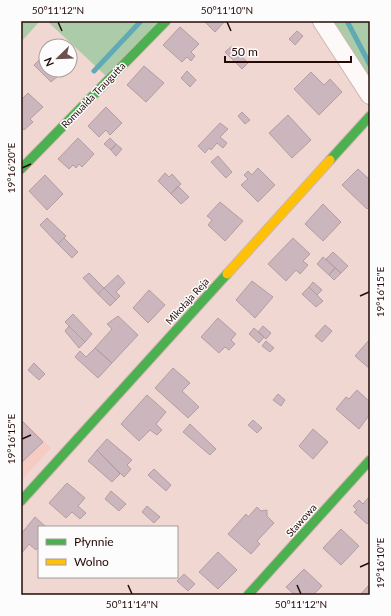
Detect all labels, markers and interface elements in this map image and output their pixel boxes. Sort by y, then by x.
text: 50°11'12"N [32,4,84,16]
text: 50°11'10"N [201,4,253,16]
north arrow [38,38,78,78]
scale bar [225,38,351,64]
text: 50 m [231,44,258,59]
text: N [41,56,56,69]
street label: Romualda Traugutta [58,60,128,130]
text: 19°16'20"E [5,143,17,193]
text: 19°16'15"E [374,267,386,317]
street label: Mikołaja Reja [163,275,211,327]
text: 19°16'15"E [5,414,17,464]
street label: Stawowa [283,501,319,539]
legend [38,526,178,578]
text: Płynnie [74,534,114,549]
text: 19°16'10"E [374,538,386,588]
text: Wolno [74,554,109,569]
text: 50°11'14"N [106,598,158,610]
text: 50°11'12"N [275,598,327,610]

